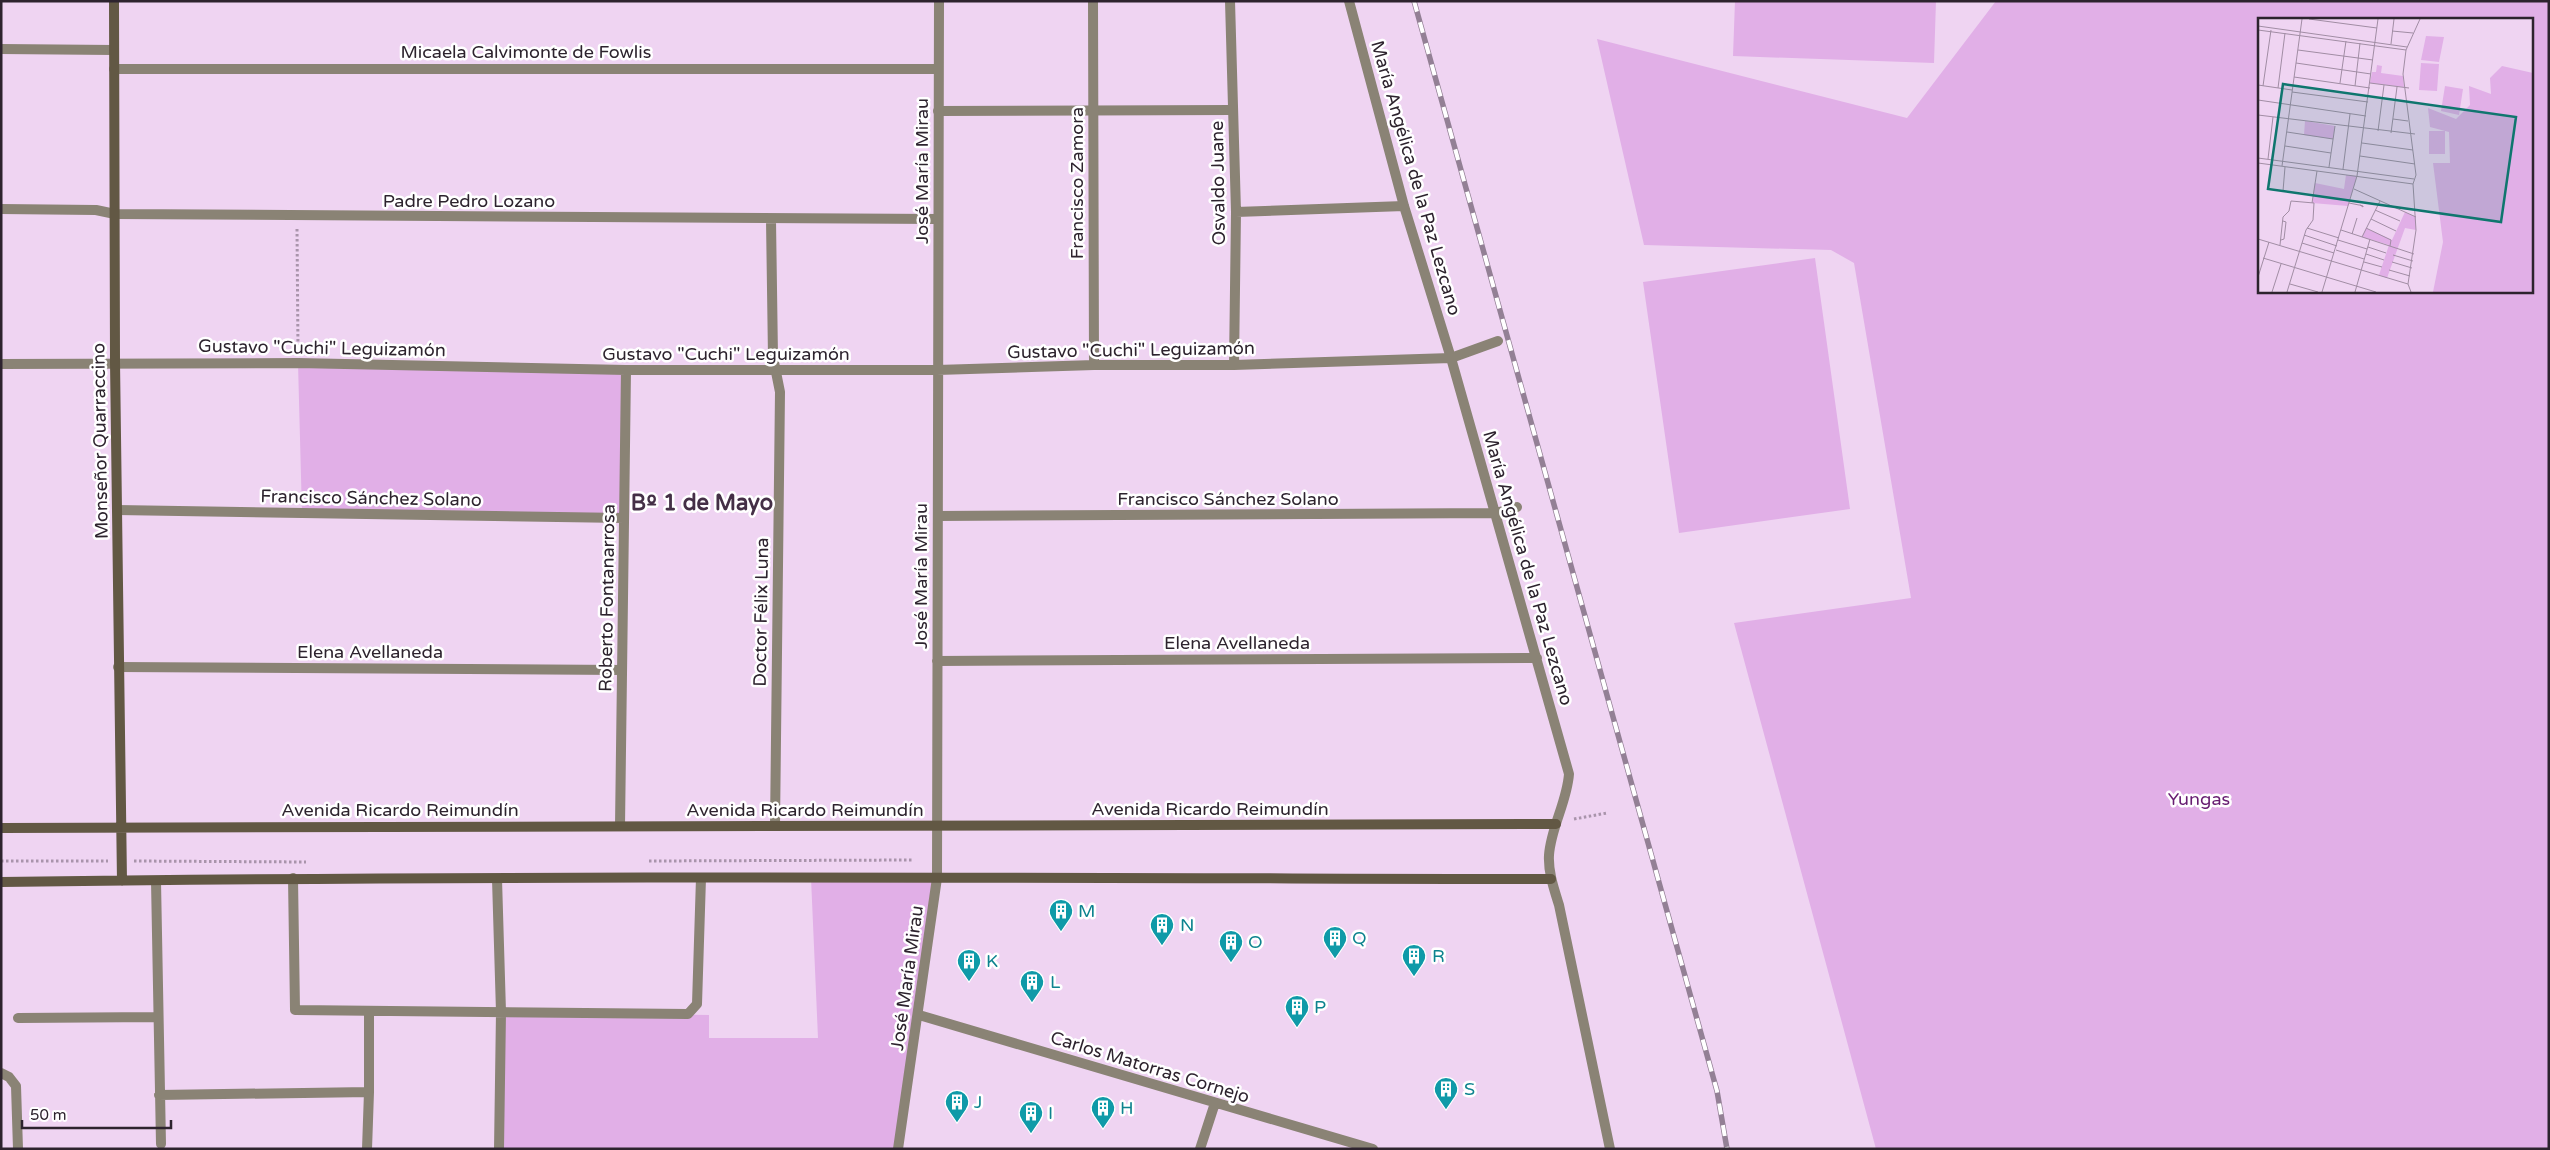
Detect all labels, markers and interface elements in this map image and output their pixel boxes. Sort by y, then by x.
inset map [2258,18,2532,292]
street label: María Angélica de la Paz Lezcano [1366,38,1466,318]
street label: Micaela Calvimonte de Fowlis [401,41,651,63]
street label: José María Mirau [911,98,933,244]
street label: Francisco Zamora [1066,107,1088,259]
street label: Osvaldo Juane [1206,120,1230,246]
street label: Padre Pedro Lozano [383,190,555,212]
street label: Gustavo "Cuchi" Leguizamón [198,335,446,361]
street label: Gustavo "Cuchi" Leguizamón [1007,337,1255,363]
street label: Monseñor Quarraccino [87,343,113,539]
street label: Gustavo "Cuchi" Leguizamón [602,343,850,365]
street label: María Angélica de la Paz Lezcano [1478,428,1578,708]
street label: Francisco Sánchez Solano [260,485,482,511]
street label: Francisco Sánchez Solano [1117,488,1339,510]
district label: Bº 1 de Mayo [631,490,773,516]
street label: José María Mirau [910,503,932,649]
street label: Roberto Fontanarrosa [594,504,620,692]
street label: Doctor Félix Luna [749,537,773,687]
street label: Elena Avellaneda [1164,632,1310,654]
street label: Elena Avellaneda [297,641,443,663]
park label: Yungas [2168,788,2230,810]
street label: Avenida Ricardo Reimundín [1091,798,1329,820]
street label: Avenida Ricardo Reimundín [281,799,519,821]
street label: Avenida Ricardo Reimundín [686,799,924,821]
building icon: M [1048,898,1074,932]
place label: M [1078,900,1095,922]
street label: José María Mirau [886,904,928,1052]
building icon: N [1149,912,1175,946]
place label: N [1180,914,1194,936]
building icon: Q [1322,925,1348,959]
place label: Q [1352,927,1367,949]
building icon: O [1218,929,1244,963]
place label: O [1248,931,1263,953]
building icon: R [1401,943,1427,977]
place label: R [1432,945,1445,967]
building icon: K [956,948,982,982]
place label: K [986,950,998,972]
building icon: L [1019,969,1045,1003]
place label: L [1050,971,1061,993]
building icon: P [1284,994,1310,1028]
place label: P [1314,996,1326,1018]
street label: Carlos Matorras Cornejo [1048,1026,1252,1108]
building icon: S [1433,1076,1459,1110]
place label: S [1464,1078,1475,1100]
building icon: J [944,1089,970,1123]
place label: J [974,1091,982,1113]
building icon: H [1090,1095,1116,1129]
place label: H [1120,1097,1134,1119]
scale bar [22,1098,171,1130]
building icon: I [1018,1100,1044,1134]
place label: I [1048,1102,1053,1124]
text: 50 m [30,1106,67,1124]

